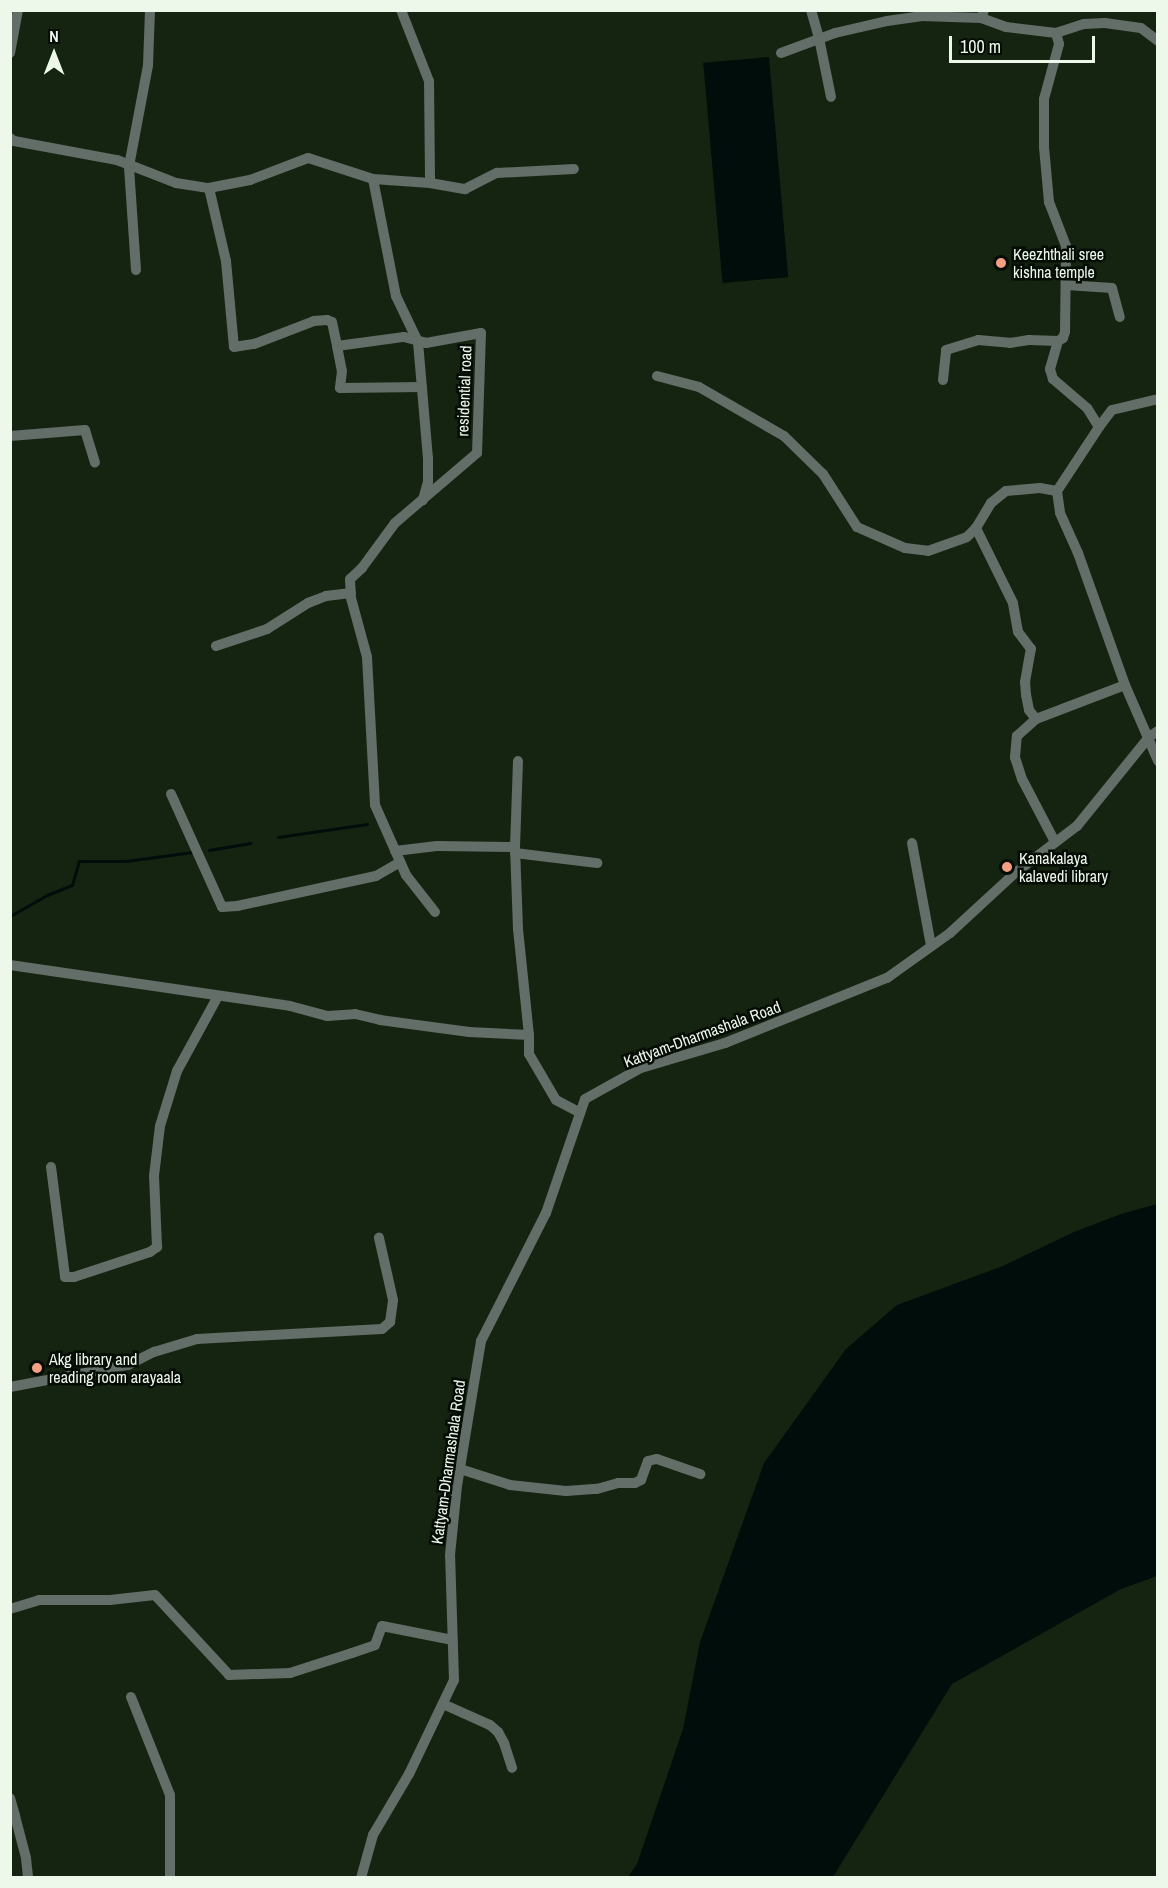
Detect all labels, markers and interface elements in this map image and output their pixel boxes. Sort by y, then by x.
north arrow [24,24,84,84]
scale bar [952,24,1098,62]
text: N [49,25,59,47]
text: 100 m [960,34,1001,59]
place label: Keezhthali sree kishna temple [1013,244,1104,282]
marker: Keezhthali sree kishna temple [994,256,1008,270]
street label: residential road [453,345,475,437]
place label: Kanakalaya kalavedi library [1019,848,1108,886]
marker: Kanakalaya kalavedi library [1000,860,1014,874]
street label: Kattyam-Dharmashala Road [621,997,783,1071]
place label: Akg library and reading room arayaala [49,1349,181,1387]
marker: Akg library and reading room arayaala [30,1361,44,1375]
street label: Kattyam-Dharmashala Road [427,1379,469,1545]

